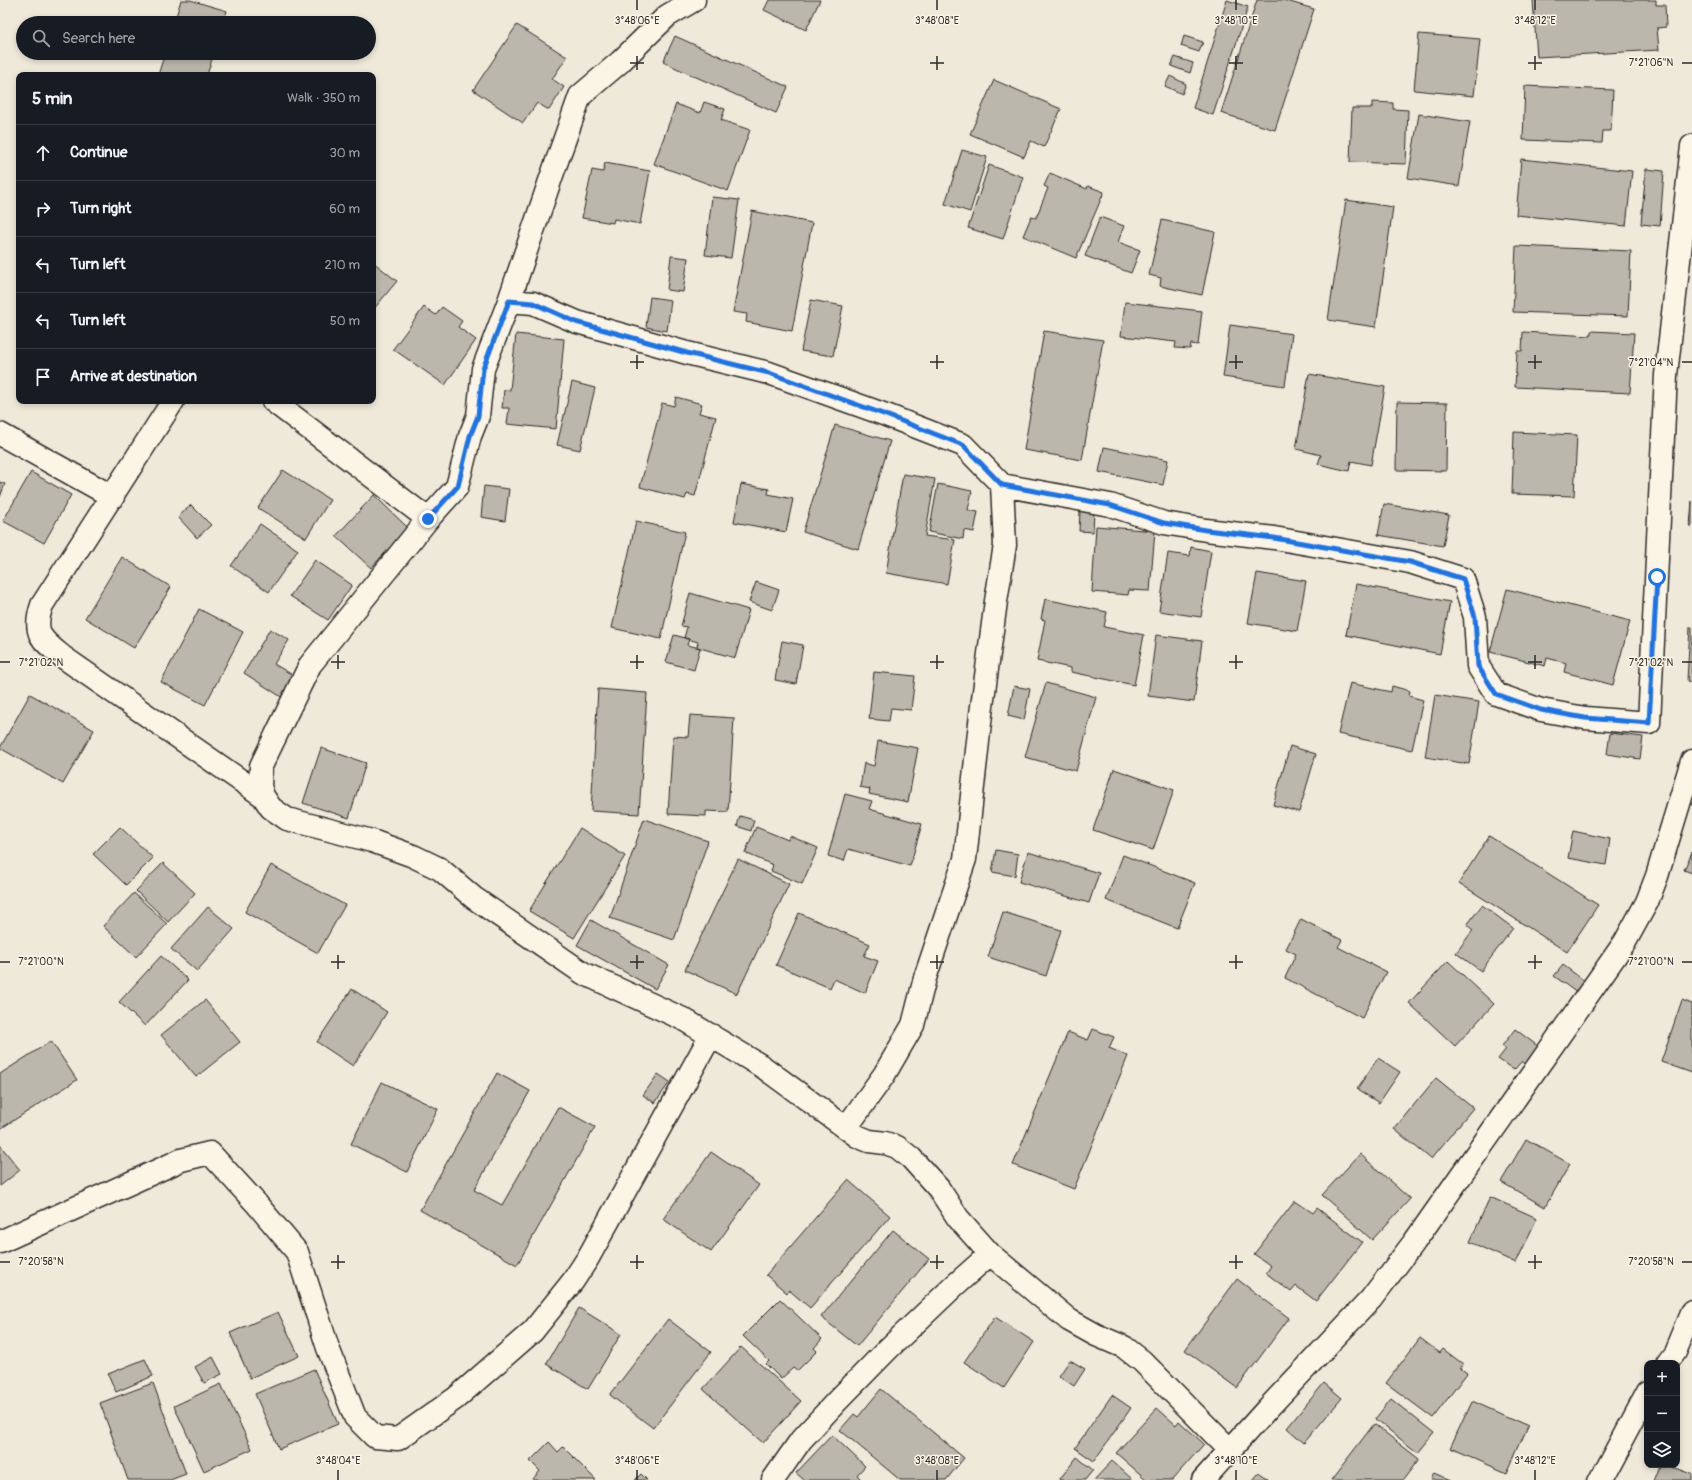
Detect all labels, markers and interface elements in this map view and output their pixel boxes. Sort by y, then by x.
text: 3°48'06"E [615,15,659,27]
text: 3°48'08"E [915,15,959,27]
text: 3°48'10"E [1215,15,1257,27]
text: 3°48'12"E [1514,15,1556,27]
search box [16,16,376,60]
icon: search [30,27,52,49]
text: Search here [62,29,135,48]
text: 7°21'06"N [1629,57,1674,69]
text: 5 min [32,88,72,109]
text: Walk · 350 m [287,90,360,106]
icon: ahead [32,142,54,164]
text: Continue [70,143,128,162]
text: 30 m [330,145,360,161]
icon: right [32,198,54,220]
text: Turn right [70,199,131,218]
text: 60 m [329,201,360,217]
icon: left [32,254,54,276]
text: Turn left [70,255,126,274]
text: 210 m [324,257,360,273]
icon: left [32,310,54,332]
text: Turn left [70,311,126,330]
text: 50 m [330,313,360,329]
text: 7°21'04"N [1629,357,1674,369]
icon: arrive [32,366,54,388]
text: Arrive at destination [70,367,197,386]
route end [419,510,437,528]
route start [1648,568,1666,586]
text: 7°21'02"N [19,657,63,669]
text: 7°21'02"N [1629,657,1673,669]
text: 7°21'00"N [18,956,64,968]
text: 7°21'00"N [1628,956,1674,968]
text: 7°20'58"N [18,1256,64,1268]
text: 7°20'58"N [1628,1256,1674,1268]
map controls [1644,1360,1680,1468]
button: + [1644,1360,1680,1396]
button: − [1644,1396,1680,1432]
button: layers [1644,1432,1680,1468]
text: 3°48'04"E [316,1455,360,1467]
text: 3°48'06"E [615,1455,659,1467]
text: 3°48'08"E [915,1455,959,1467]
text: 3°48'10"E [1215,1455,1257,1467]
text: 3°48'12"E [1514,1455,1556,1467]

